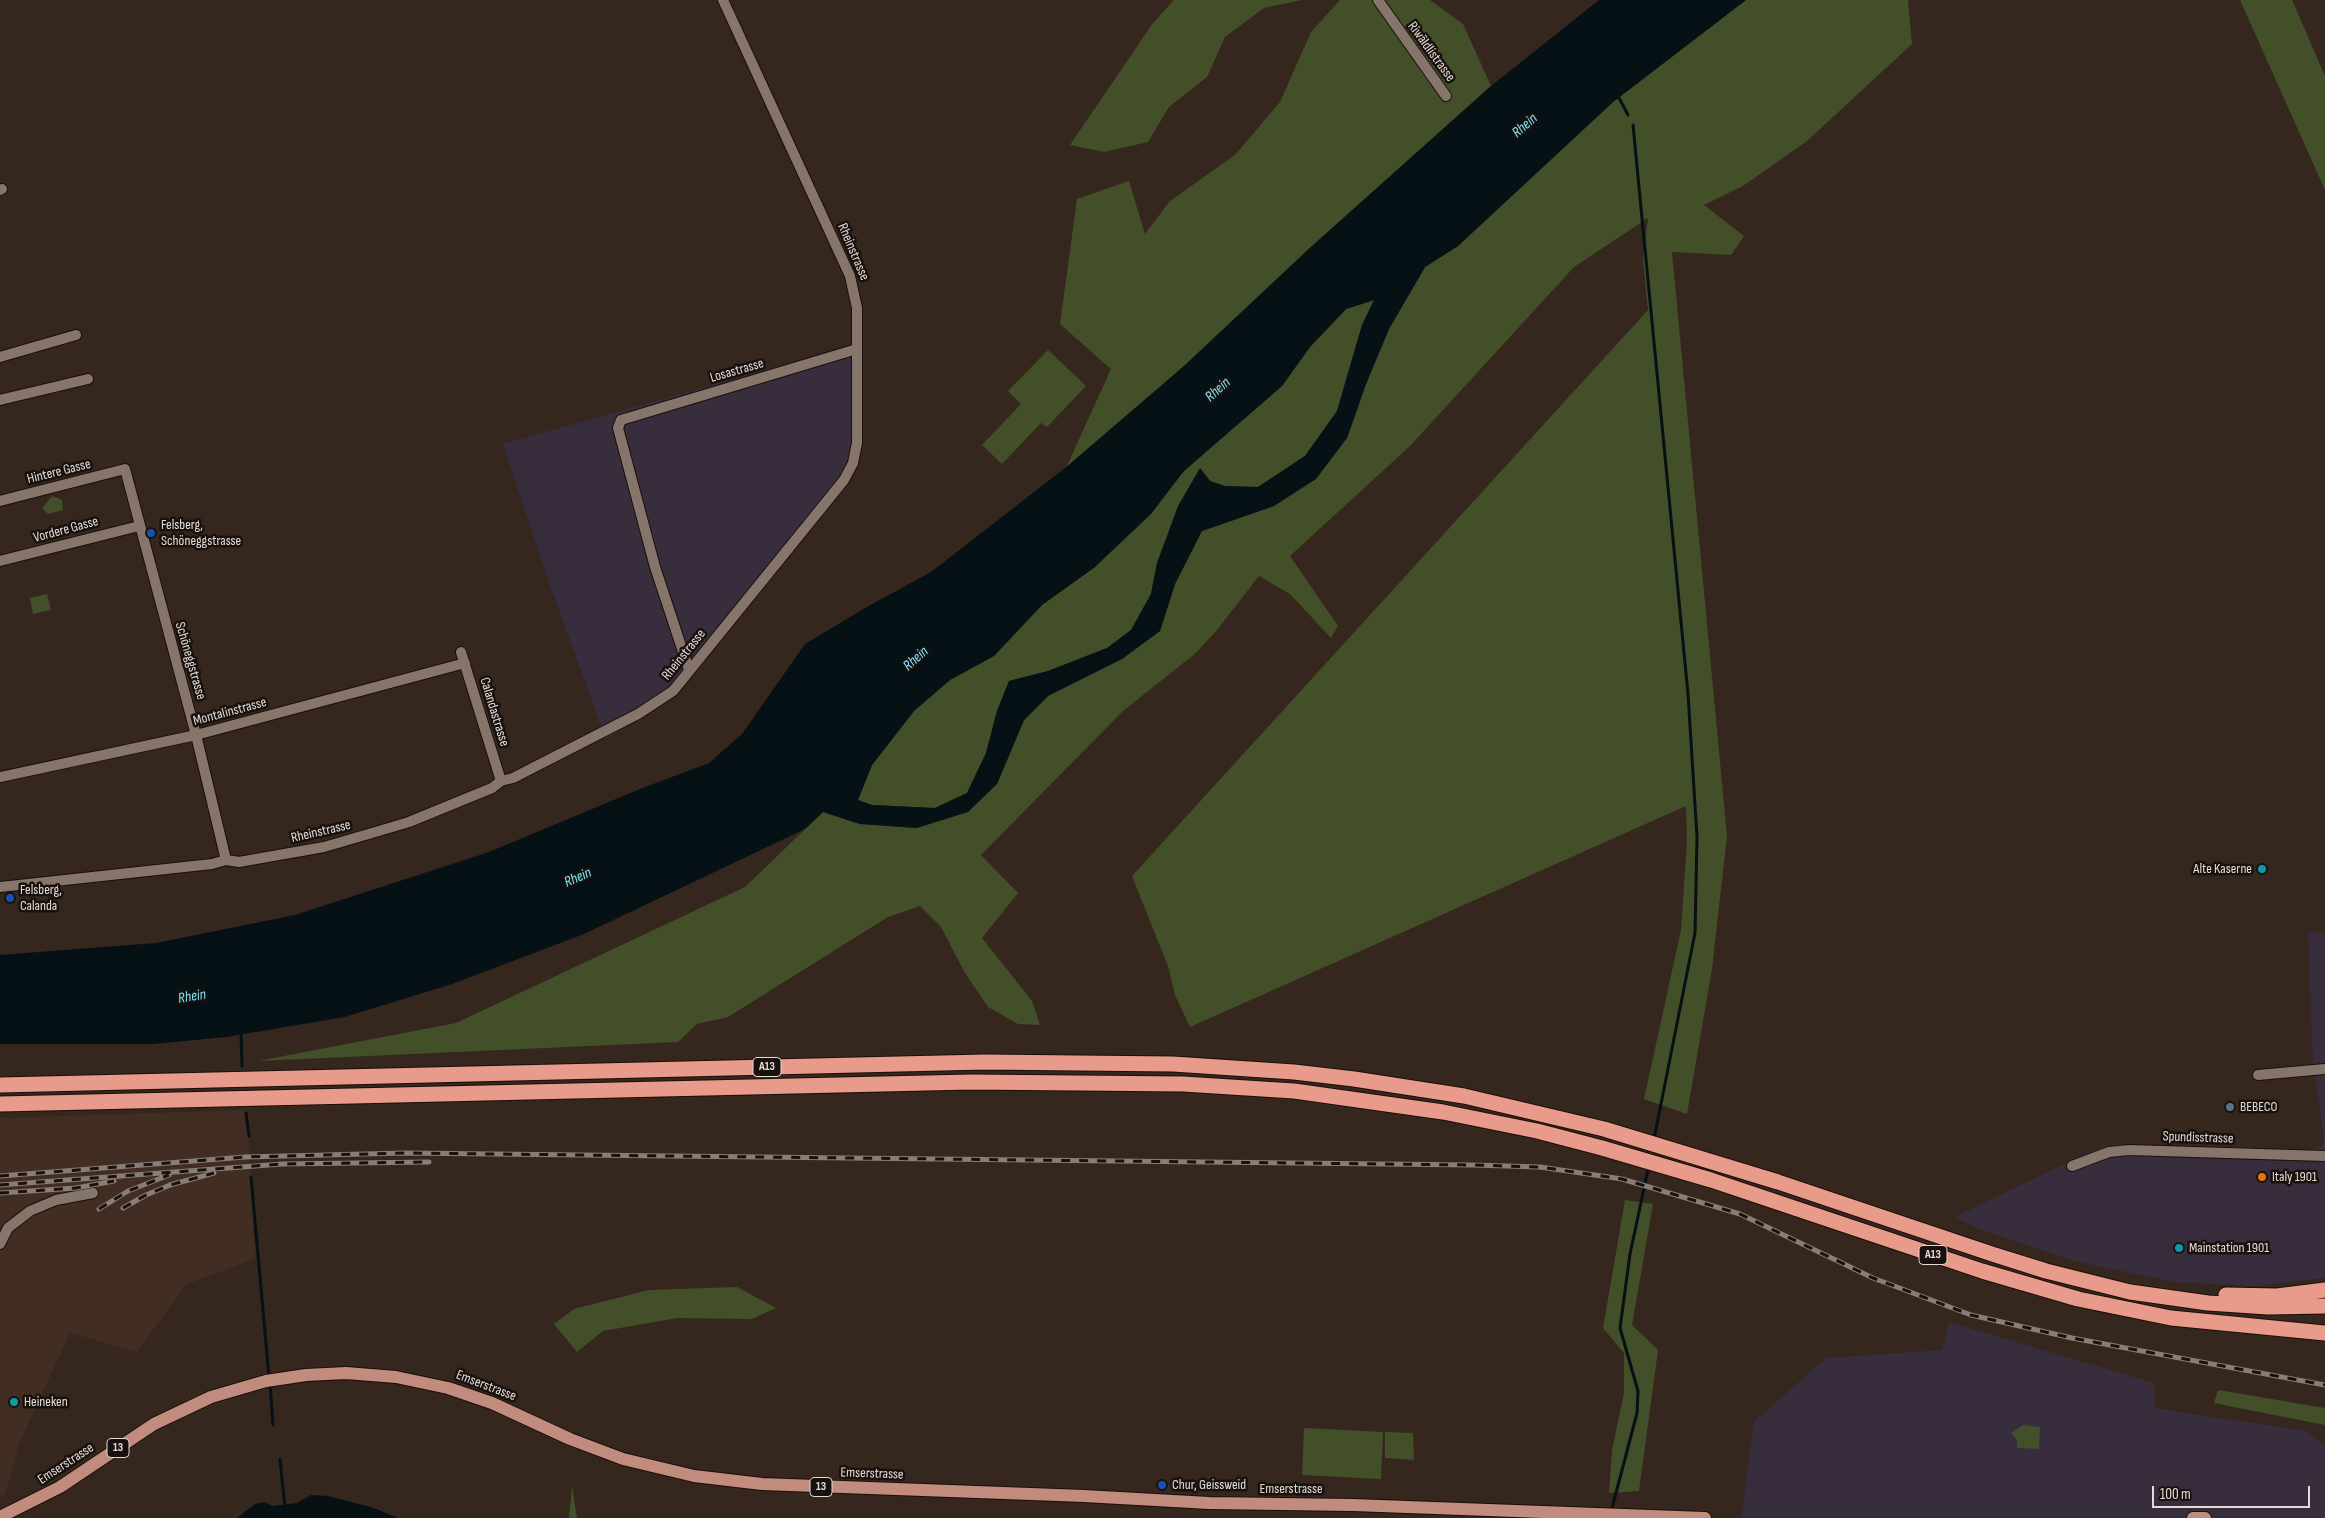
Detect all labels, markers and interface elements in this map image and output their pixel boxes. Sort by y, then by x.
street label: Riwäldlistrasse [1404,19,1458,85]
water label: Rhein [1509,110,1541,142]
street label: Rheinstrasse [833,221,873,283]
street label: Losastrasse [708,355,766,387]
water label: Rhein [1202,374,1234,406]
street label: Hintere Gasse [25,456,93,488]
street label: Vordere Gasse [32,513,100,547]
place label: Felsberg, Schöneggstrasse [161,517,241,550]
marker: Felsberg, Schöneggstrasse [145,527,157,539]
street label: Schöneggstrasse [171,620,209,702]
street label: Rheinstrasse [658,626,710,684]
water label: Rhein [900,643,932,675]
street label: Calandastrasse [476,676,512,748]
street label: Montalinstrasse [191,694,269,730]
street label: Rheinstrasse [290,817,352,847]
place label: Alte Kaserne [2193,861,2252,877]
marker: Alte Kaserne [2256,863,2268,875]
water label: Rhein [562,864,594,892]
place label: Felsberg, Calanda [20,882,62,914]
marker: Felsberg, Calanda [4,892,16,904]
water label: Rhein [177,986,207,1008]
road number: A13 [753,1058,781,1076]
place label: BEBECO [2240,1099,2277,1115]
marker: BEBECO [2224,1101,2236,1113]
street label: Spundisstrasse [2162,1128,2234,1148]
place label: Italy 1901 [2272,1169,2317,1185]
marker: Italy 1901 [2256,1171,2268,1183]
place label: Mainstation 1901 [2189,1240,2269,1256]
marker: Mainstation 1901 [2173,1242,2185,1254]
road number: A13 [1919,1246,1947,1264]
street label: Emserstrasse [453,1367,519,1405]
place label: Heineken [24,1394,68,1410]
marker: Heineken [8,1396,20,1408]
road number: 13 [107,1439,129,1458]
street label: Emserstrasse [35,1440,97,1488]
street label: Emserstrasse [840,1465,904,1483]
scale bar [2155,1476,2312,1508]
place label: Chur, Geissweid [1172,1477,1246,1493]
road number: 13 [810,1478,832,1496]
marker: Chur, Geissweid [1156,1479,1168,1491]
street label: Emserstrasse [1259,1481,1323,1497]
text: 100 m [2160,1485,2191,1504]

